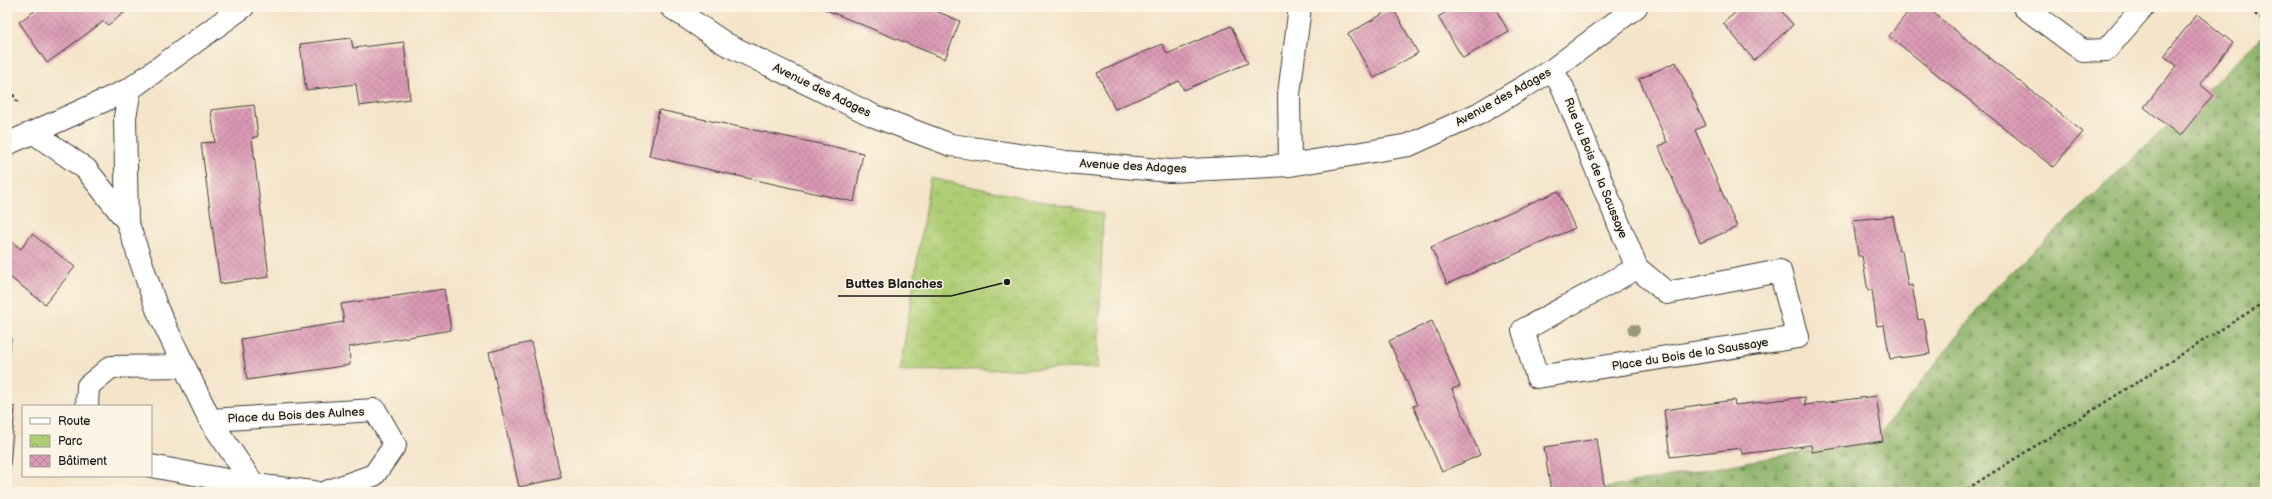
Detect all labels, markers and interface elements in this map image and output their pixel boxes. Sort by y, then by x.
street label: Avenue des Adages [770,60,873,121]
street label: Avenue des Adages [1453,65,1554,130]
street label: Rue du Bois de la Saussaye [1560,96,1631,241]
street label: Avenue des Adages [1079,156,1187,177]
callout: Buttes Blanches [838,271,951,296]
text: Buttes Blanches [845,276,943,292]
street label: Place du Bois de la Saussaye [1611,335,1769,374]
street label: Place du Bois des Aulnes [227,404,365,427]
legend [22,405,152,477]
text: Route [58,414,90,429]
text: Parc [58,434,82,449]
text: Bâtiment [58,454,107,469]

